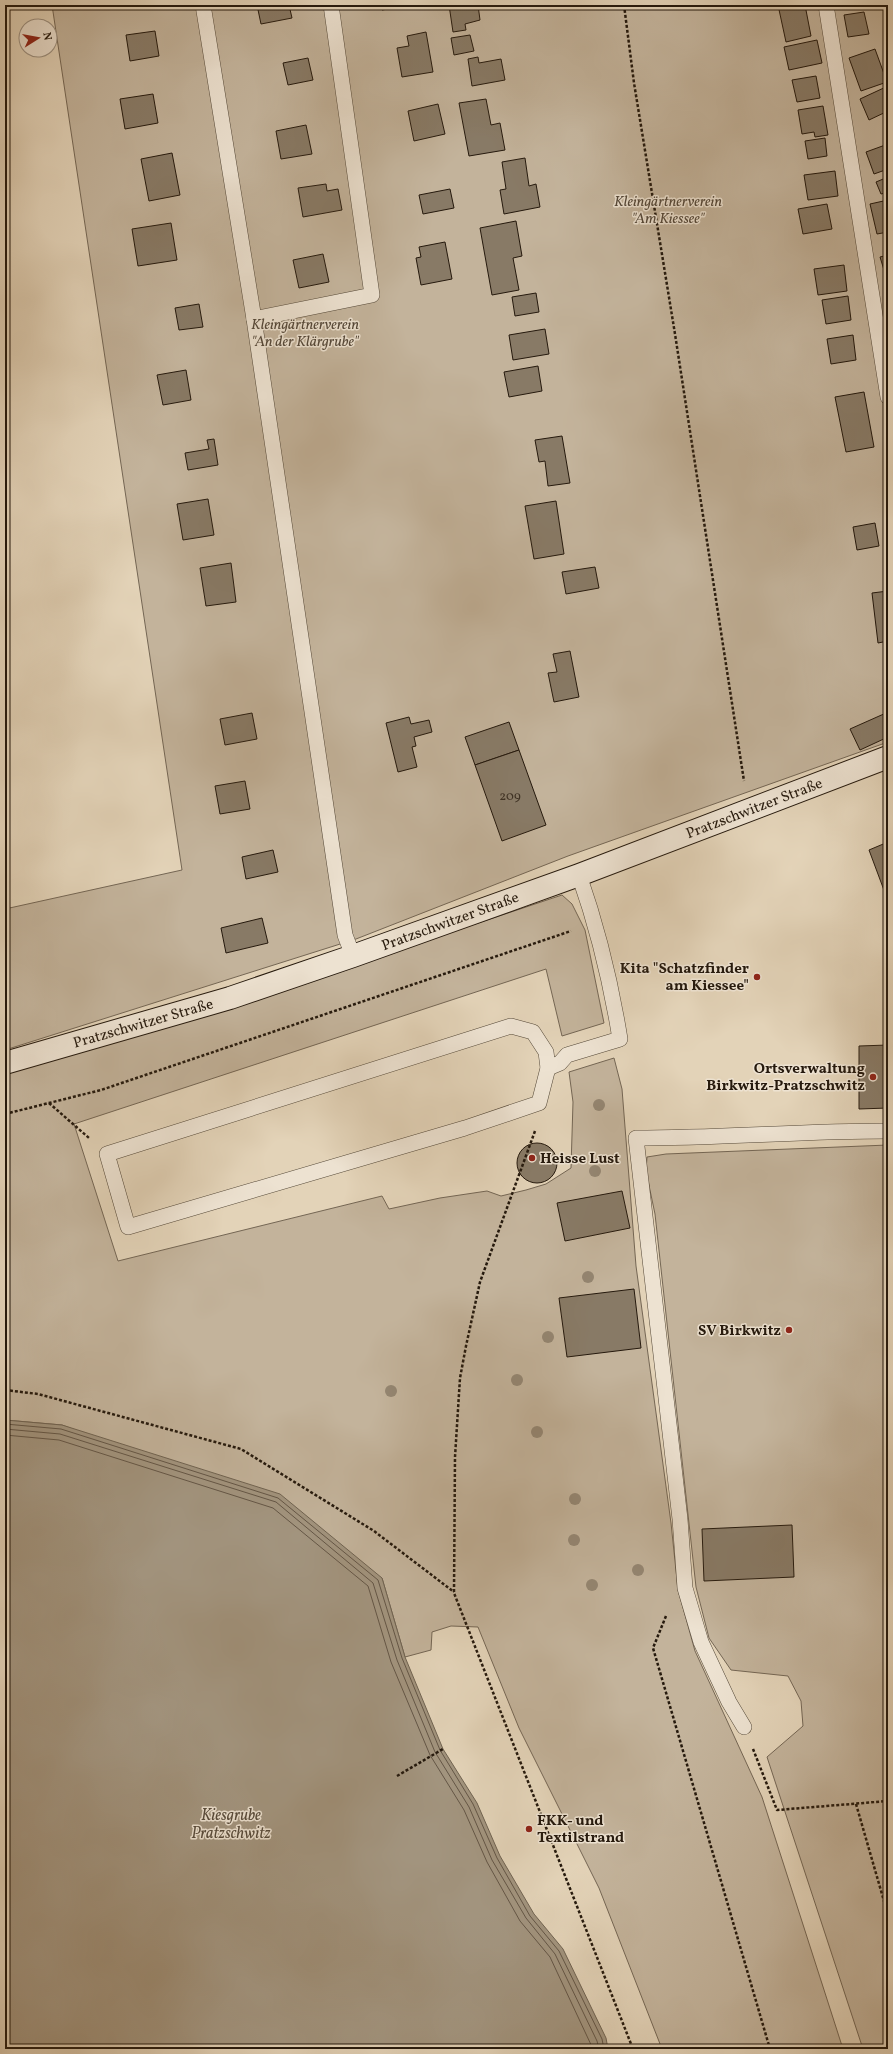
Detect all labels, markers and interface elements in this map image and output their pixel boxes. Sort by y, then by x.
north arrow [18,18,58,58]
text: N [38,31,54,42]
park label: Kleingärtnerverein "Am Kiessee" [614,192,722,230]
park label: Kleingärtnerverein "An der Klärgrube" [251,315,360,353]
street label: Pratzschwitzer Straße [683,774,826,845]
house number: 209 [499,788,521,806]
street label: Pratzschwitzer Straße [379,888,522,957]
place label: Kita "Schatzfinder am Kiessee" [620,959,749,997]
marker: Kita "Schatzfinder am Kiessee" [752,972,762,982]
street label: Pratzschwitzer Straße [71,994,216,1054]
place label: Ortsverwaltung Birkwitz-Pratzschwitz [706,1059,865,1097]
marker: Ortsverwaltung Birkwitz-Pratzschwitz [868,1072,878,1082]
place label: Heisse Lust [540,1149,620,1170]
marker: Heisse Lust [527,1153,537,1163]
place label: SV Birkwitz [698,1321,781,1342]
marker: SV Birkwitz [784,1325,794,1335]
water label: Kiesgrube Pratzschwitz [191,1805,271,1845]
place label: FKK- und Textilstrand [537,1811,624,1849]
marker: FKK- und Textilstrand [524,1824,534,1834]

